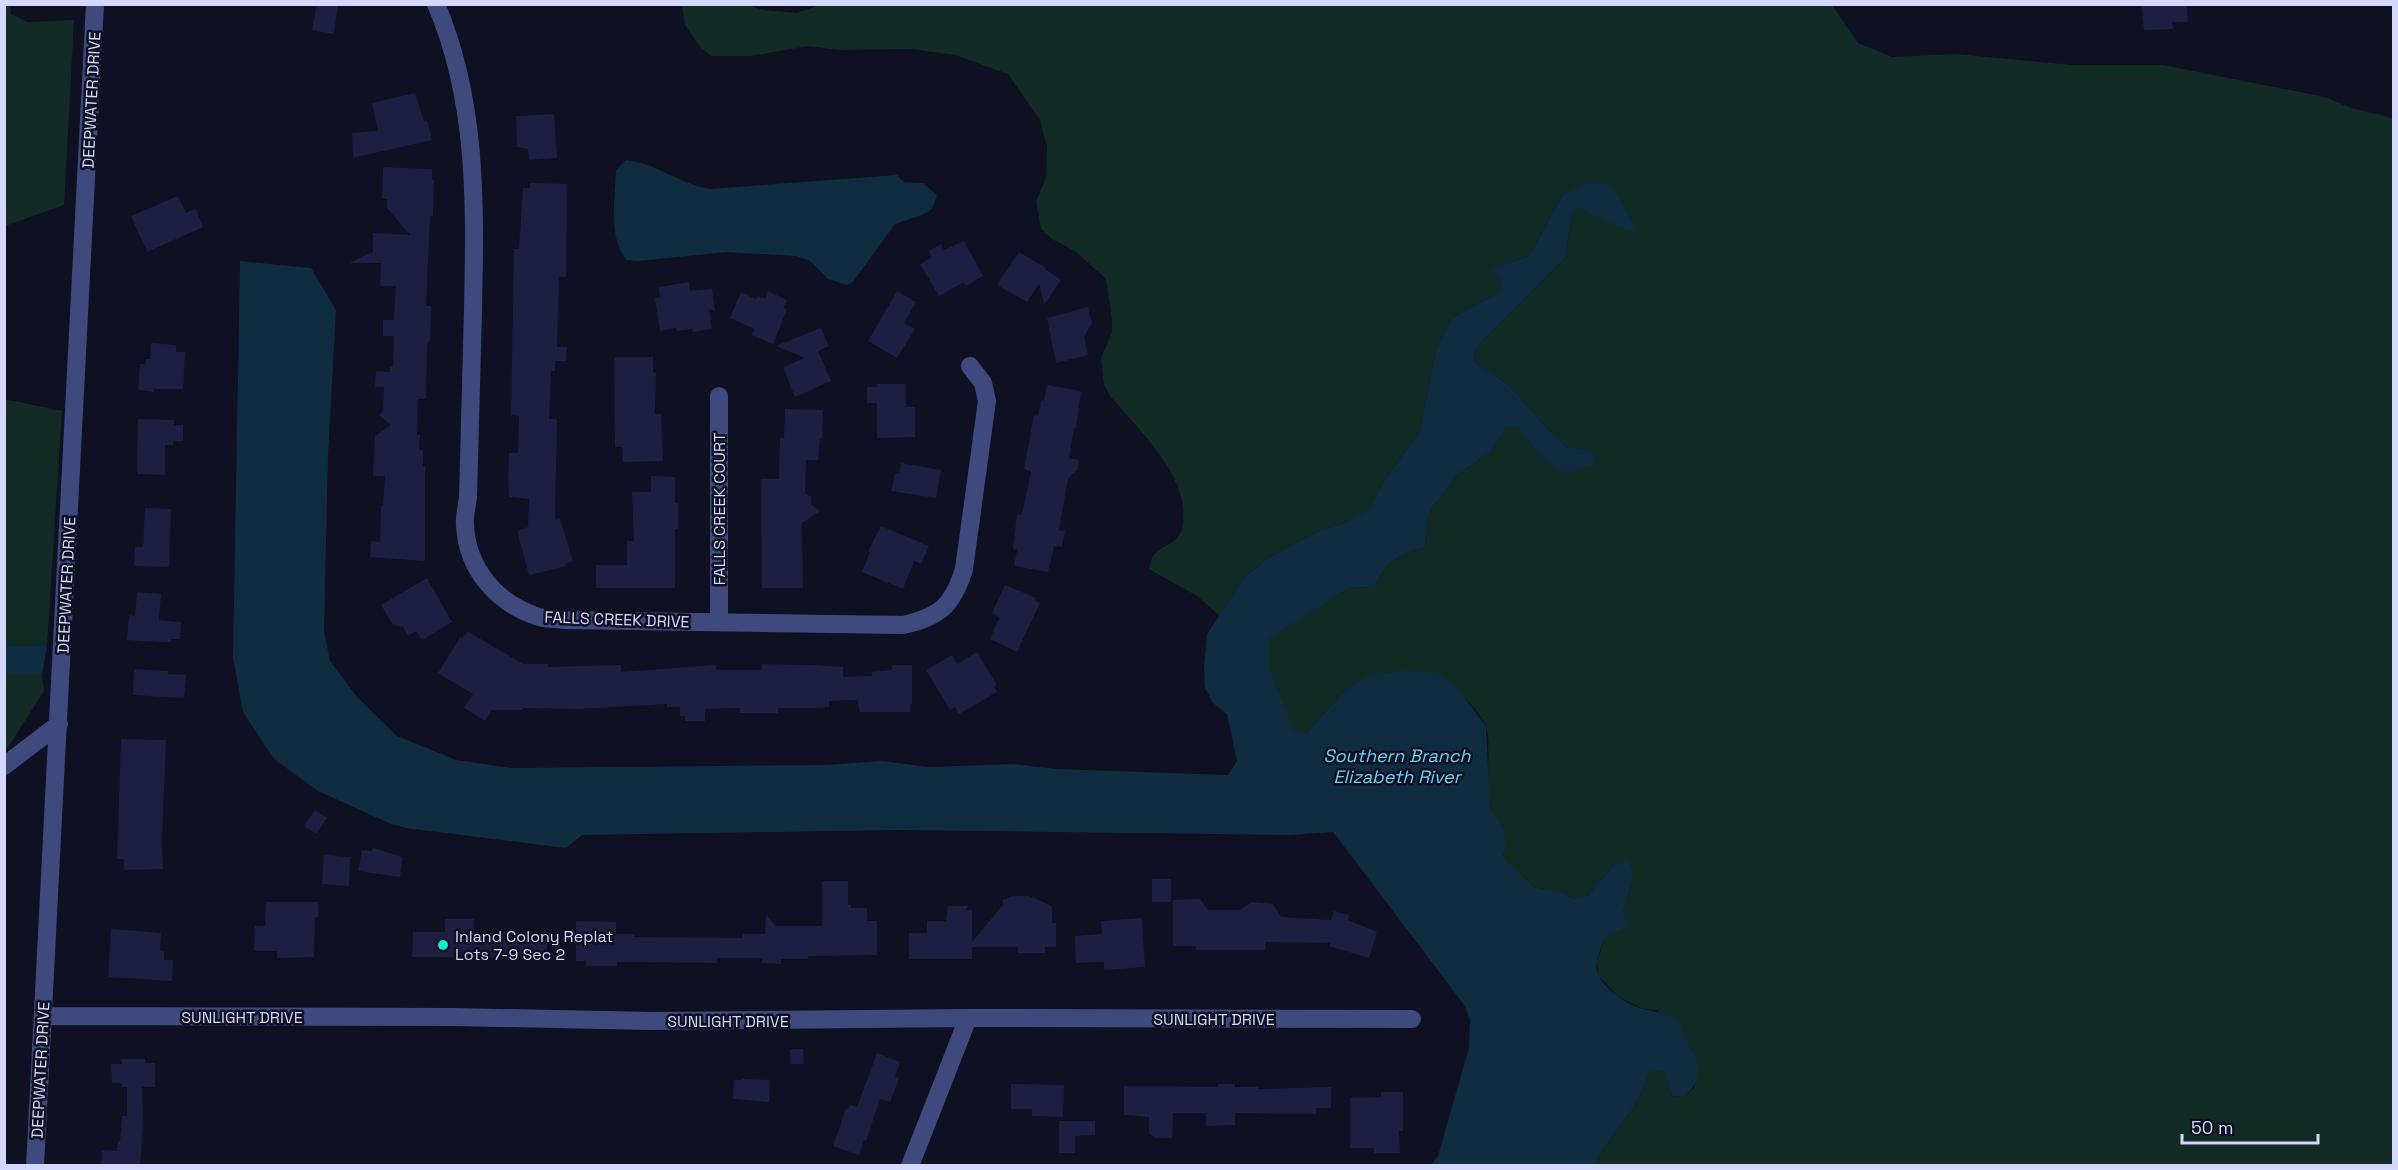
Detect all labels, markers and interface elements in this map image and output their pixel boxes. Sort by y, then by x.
street label: DEEPWATER DRIVE [77,31,106,169]
street label: FALLS CREEK COURT [709,433,730,585]
street label: DEEPWATER DRIVE [52,516,81,654]
street label: FALLS CREEK DRIVE [544,606,690,633]
water label: Southern Branch Elizabeth River [1323,744,1472,788]
place label: Inland Colony Replat Lots 7-9 Sec 2 [455,926,613,965]
marker: Inland Colony Replat Lots 7-9 Sec 2 [436,938,450,952]
street label: DEEPWATER DRIVE [26,1001,55,1139]
street label: SUNLIGHT DRIVE [181,1007,303,1028]
street label: SUNLIGHT DRIVE [1153,1009,1275,1030]
street label: SUNLIGHT DRIVE [667,1011,789,1032]
scale bar [2182,1107,2318,1145]
text: 50 m [2191,1116,2233,1139]

